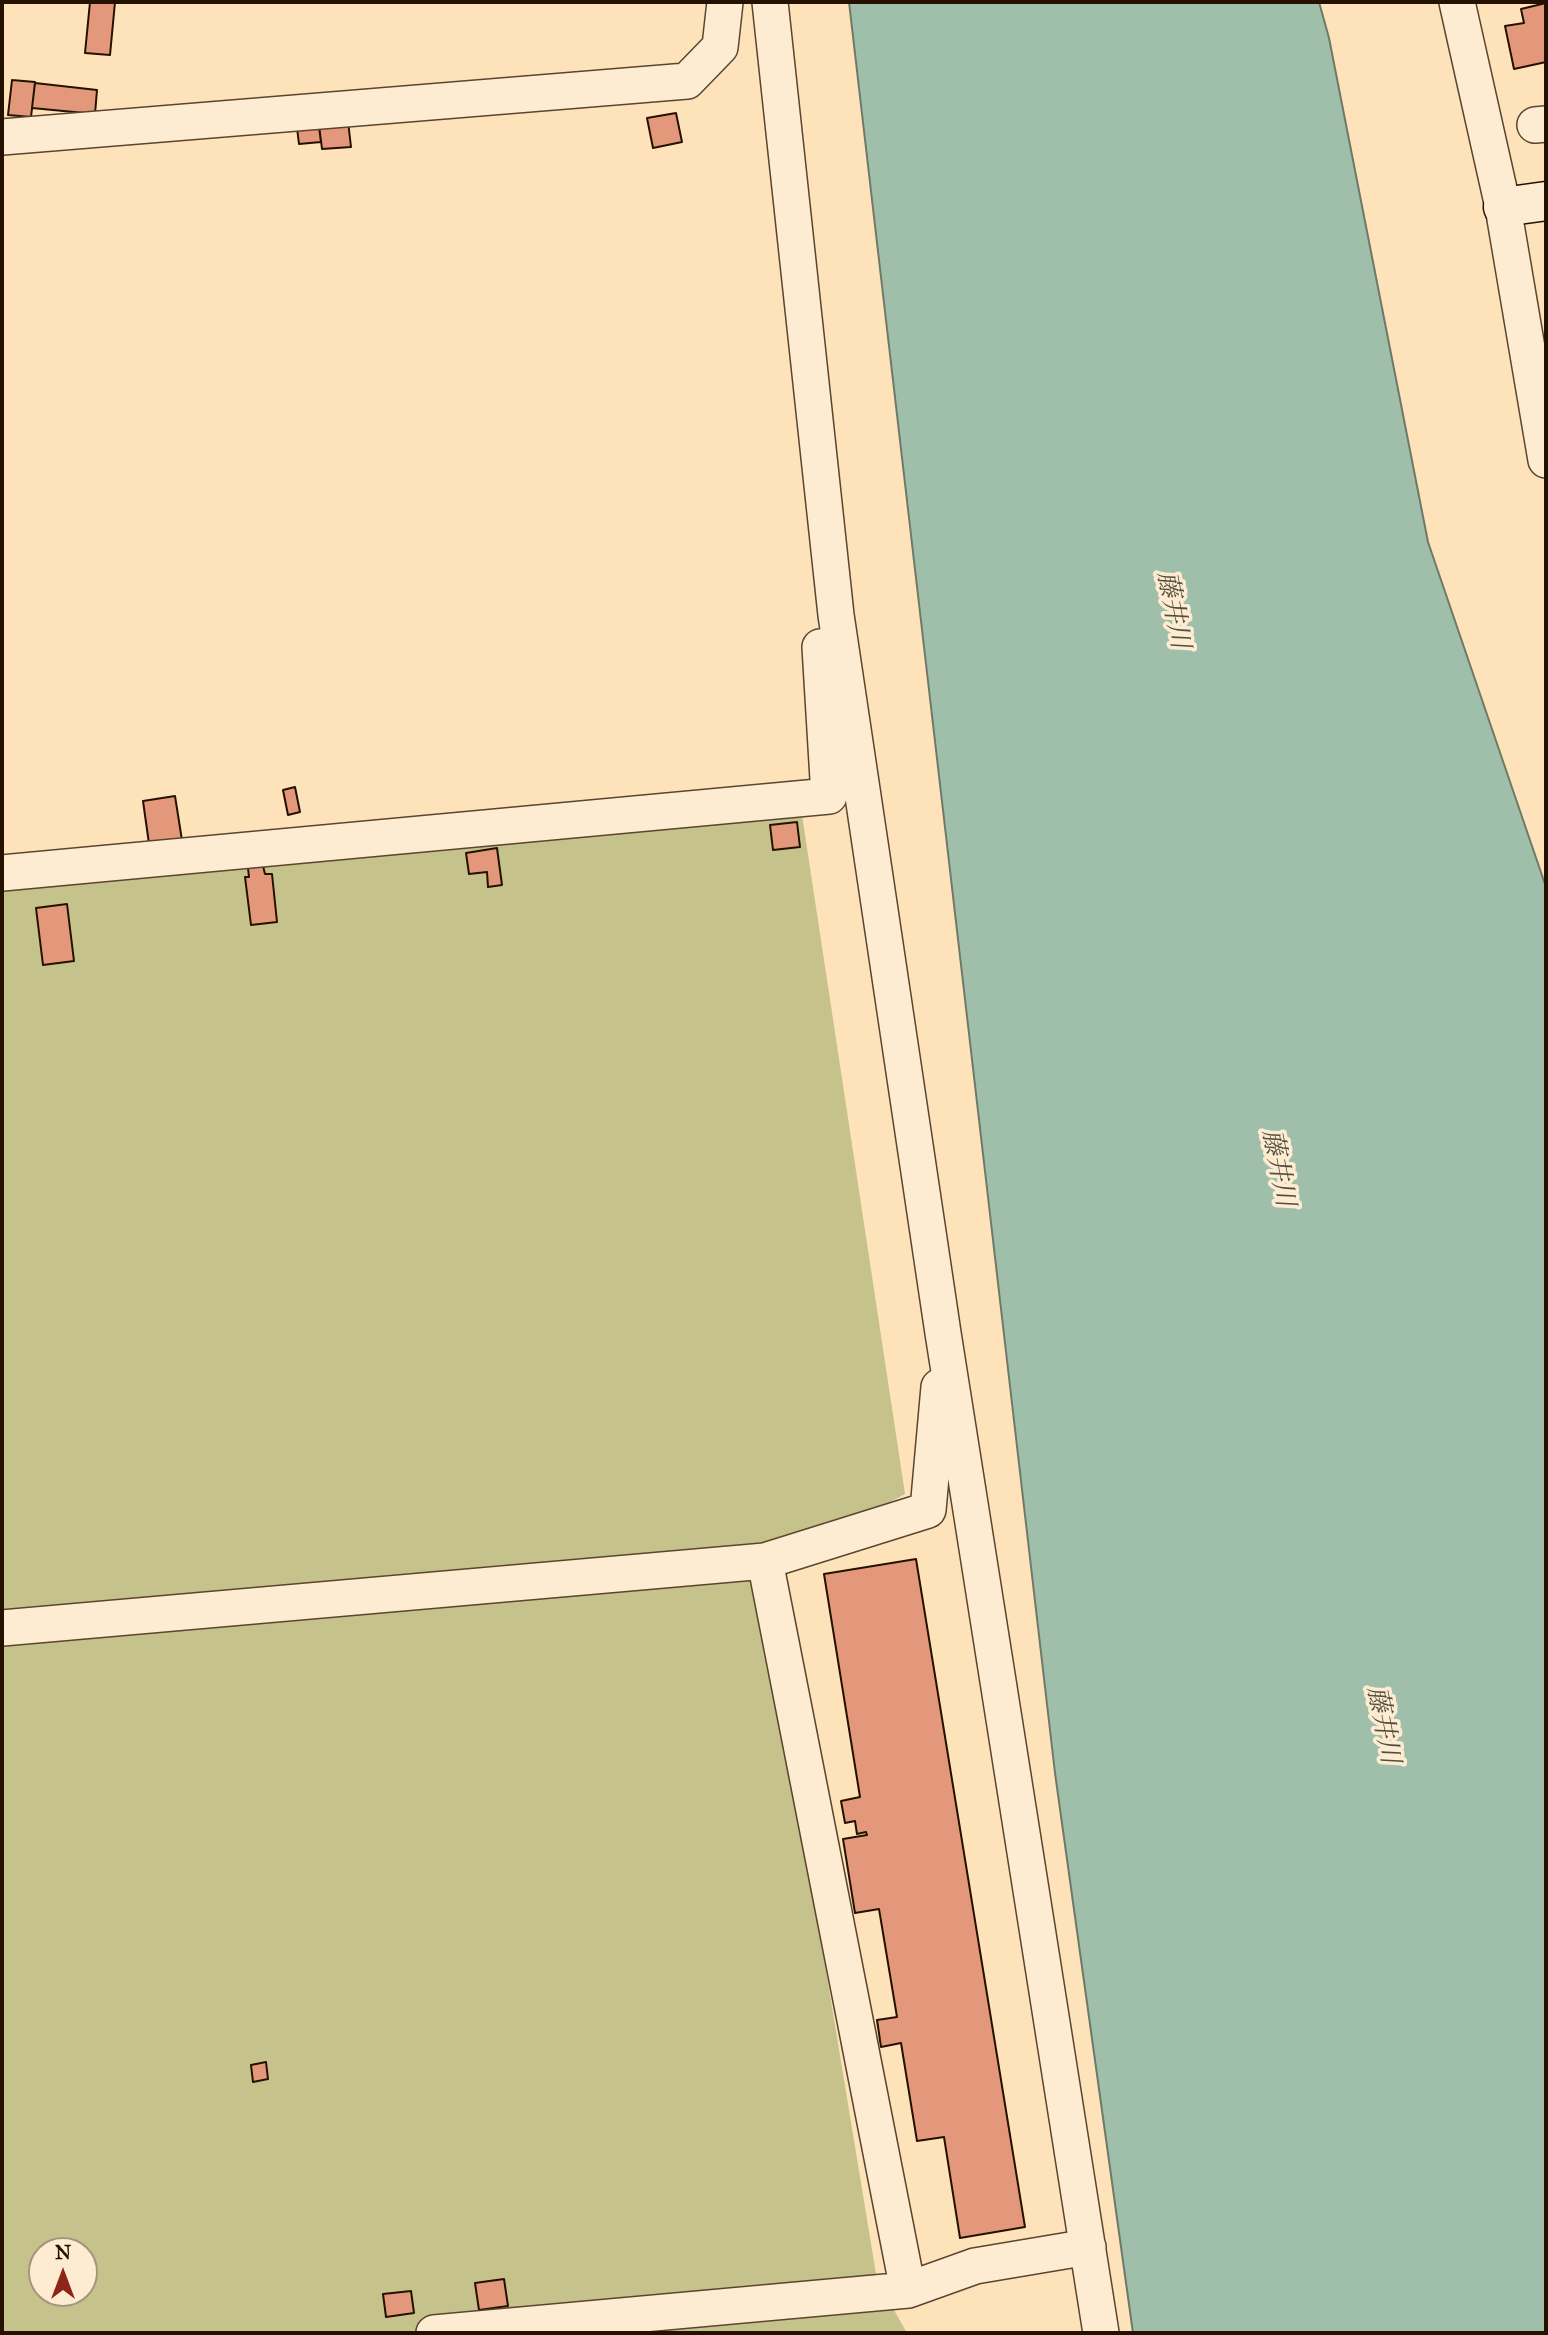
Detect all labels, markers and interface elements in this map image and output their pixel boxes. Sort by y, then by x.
water label: 藤井川 [1149,569,1195,651]
water label: 藤井川 [1254,1127,1300,1209]
water label: 藤井川 [1359,1684,1405,1766]
north arrow [28,2237,98,2307]
text: N [55,2241,71,2264]

